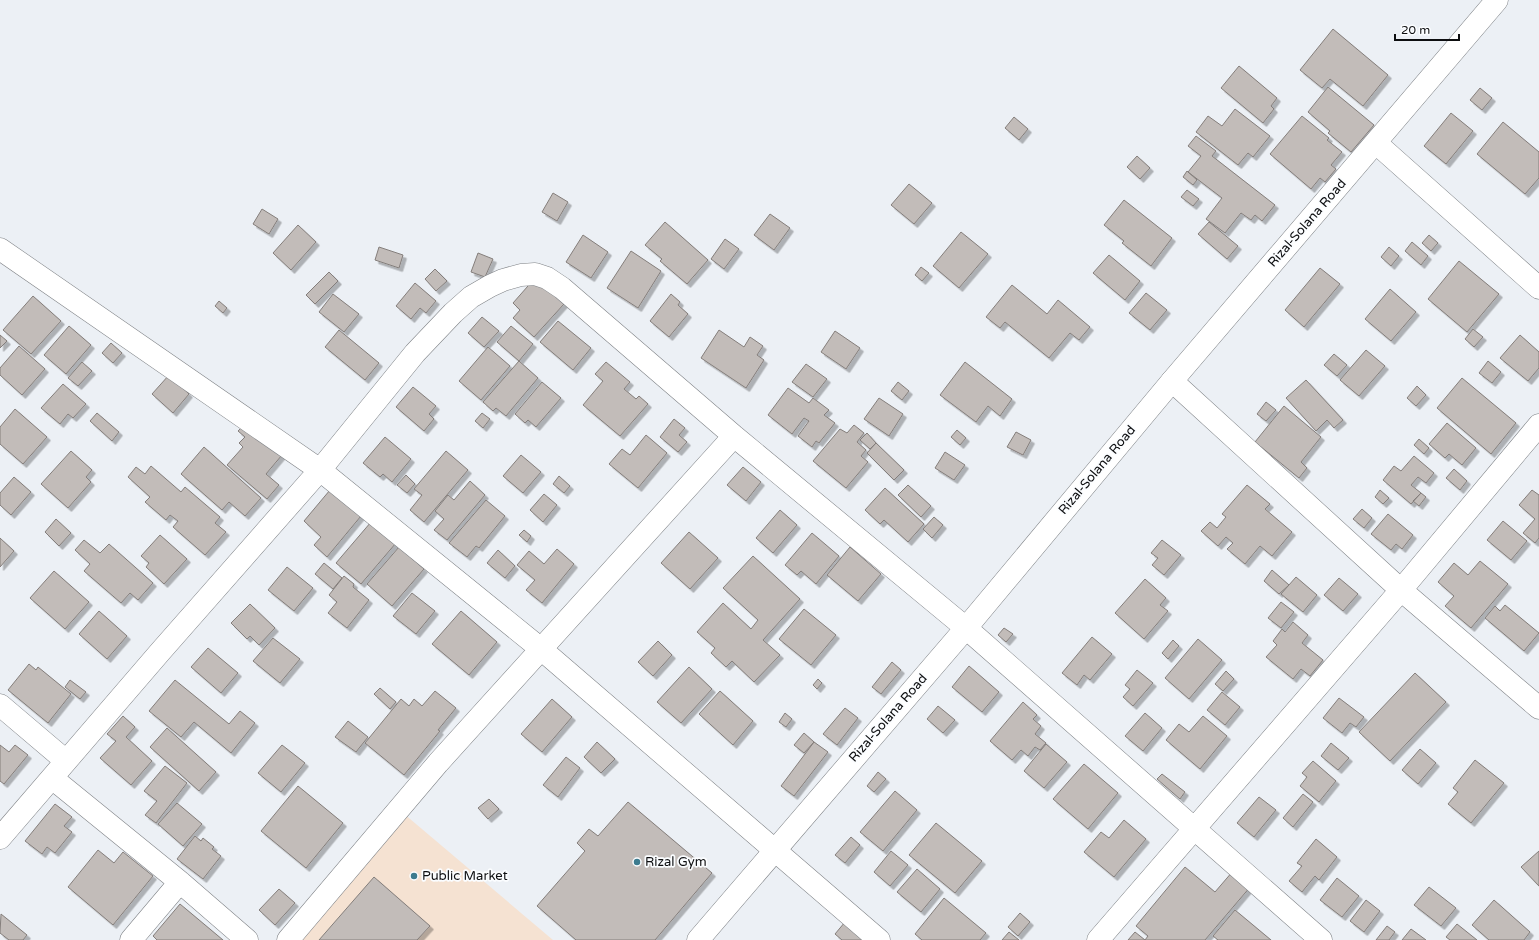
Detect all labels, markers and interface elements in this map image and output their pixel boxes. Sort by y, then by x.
scale bar [1395,16,1459,42]
text: 20 m [1401,23,1430,37]
street label: Rizal-Solana Road [1264,176,1350,270]
street label: Rizal-Solana Road [1055,422,1139,518]
street label: Rizal-Solana Road [845,671,931,765]
place label: Rizal Gym [645,854,707,870]
marker: Rizal Gym [632,857,642,867]
place label: Public Market [422,868,508,884]
marker: Public Market [409,871,419,881]

